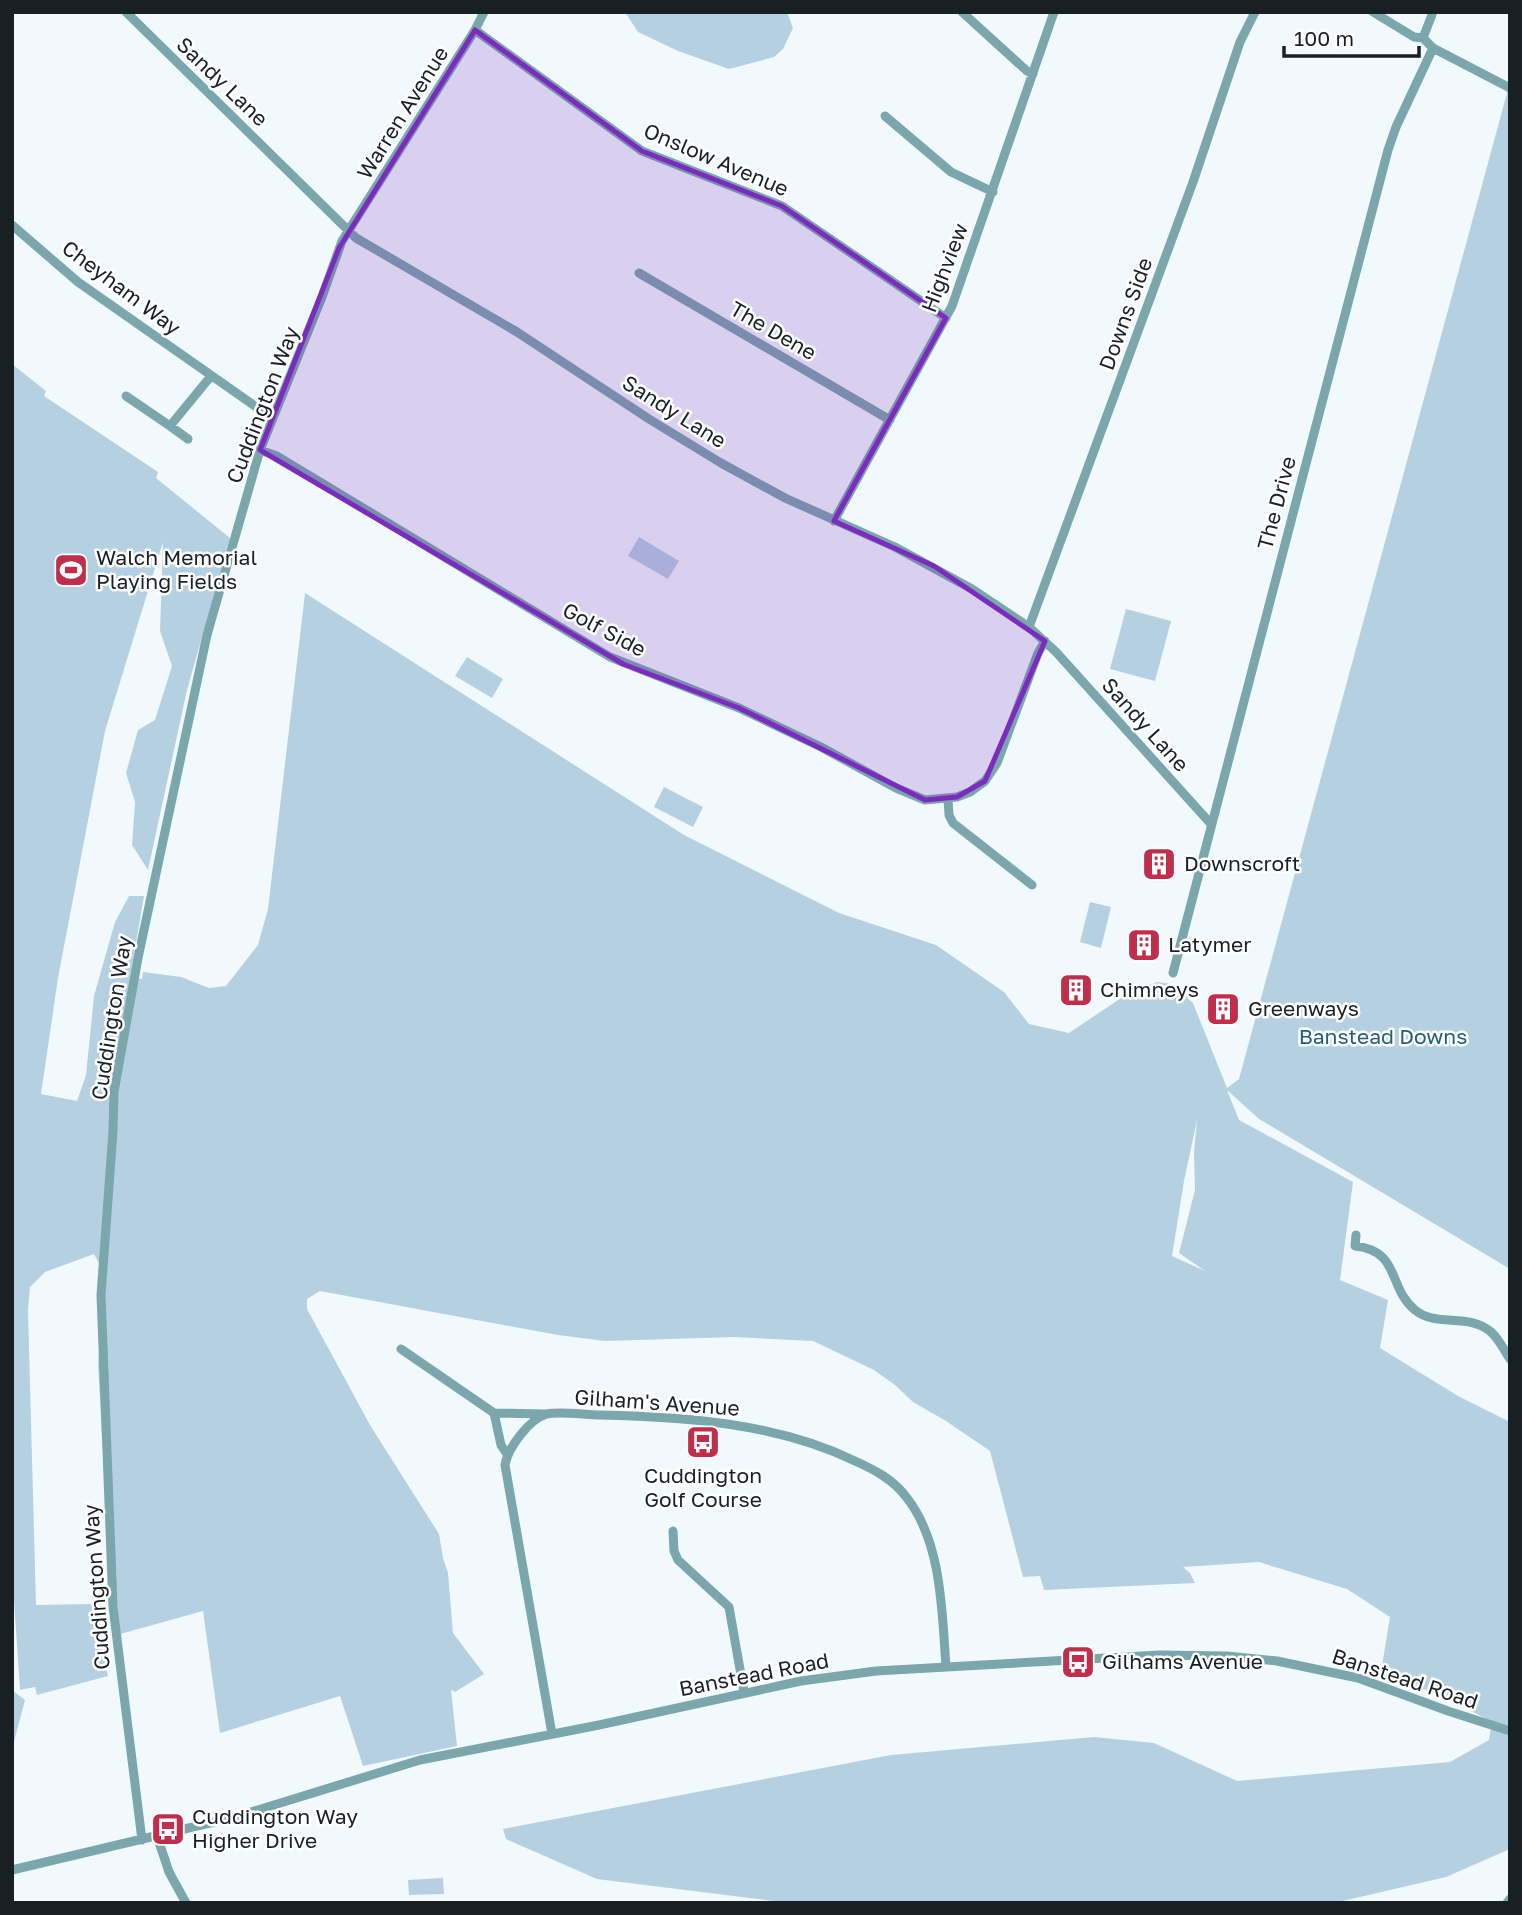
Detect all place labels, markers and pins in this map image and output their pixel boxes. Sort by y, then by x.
place label: Walch Memorial Playing Fields [96,544,257,594]
sports icon: Walch Memorial Playing Fields [52,551,90,589]
building icon: Downscroft [1140,845,1178,883]
place label: Downscroft [1184,850,1300,876]
building icon: Latymer [1125,926,1163,964]
place label: Latymer [1168,931,1251,957]
building icon: Chimneys [1057,971,1095,1009]
place label: Chimneys [1100,976,1199,1002]
building icon: Greenways [1204,990,1242,1028]
place label: Greenways [1248,995,1359,1021]
bus stop icon: Cuddington Golf Course [684,1423,722,1461]
place label: Cuddington Golf Course [644,1462,762,1512]
bus stop icon: Gilhams Avenue [1059,1643,1097,1681]
place label: Gilhams Avenue [1102,1648,1263,1674]
place label: Cuddington Way Higher Drive [192,1803,358,1853]
bus stop icon: Cuddington Way Higher Drive [149,1810,187,1848]

